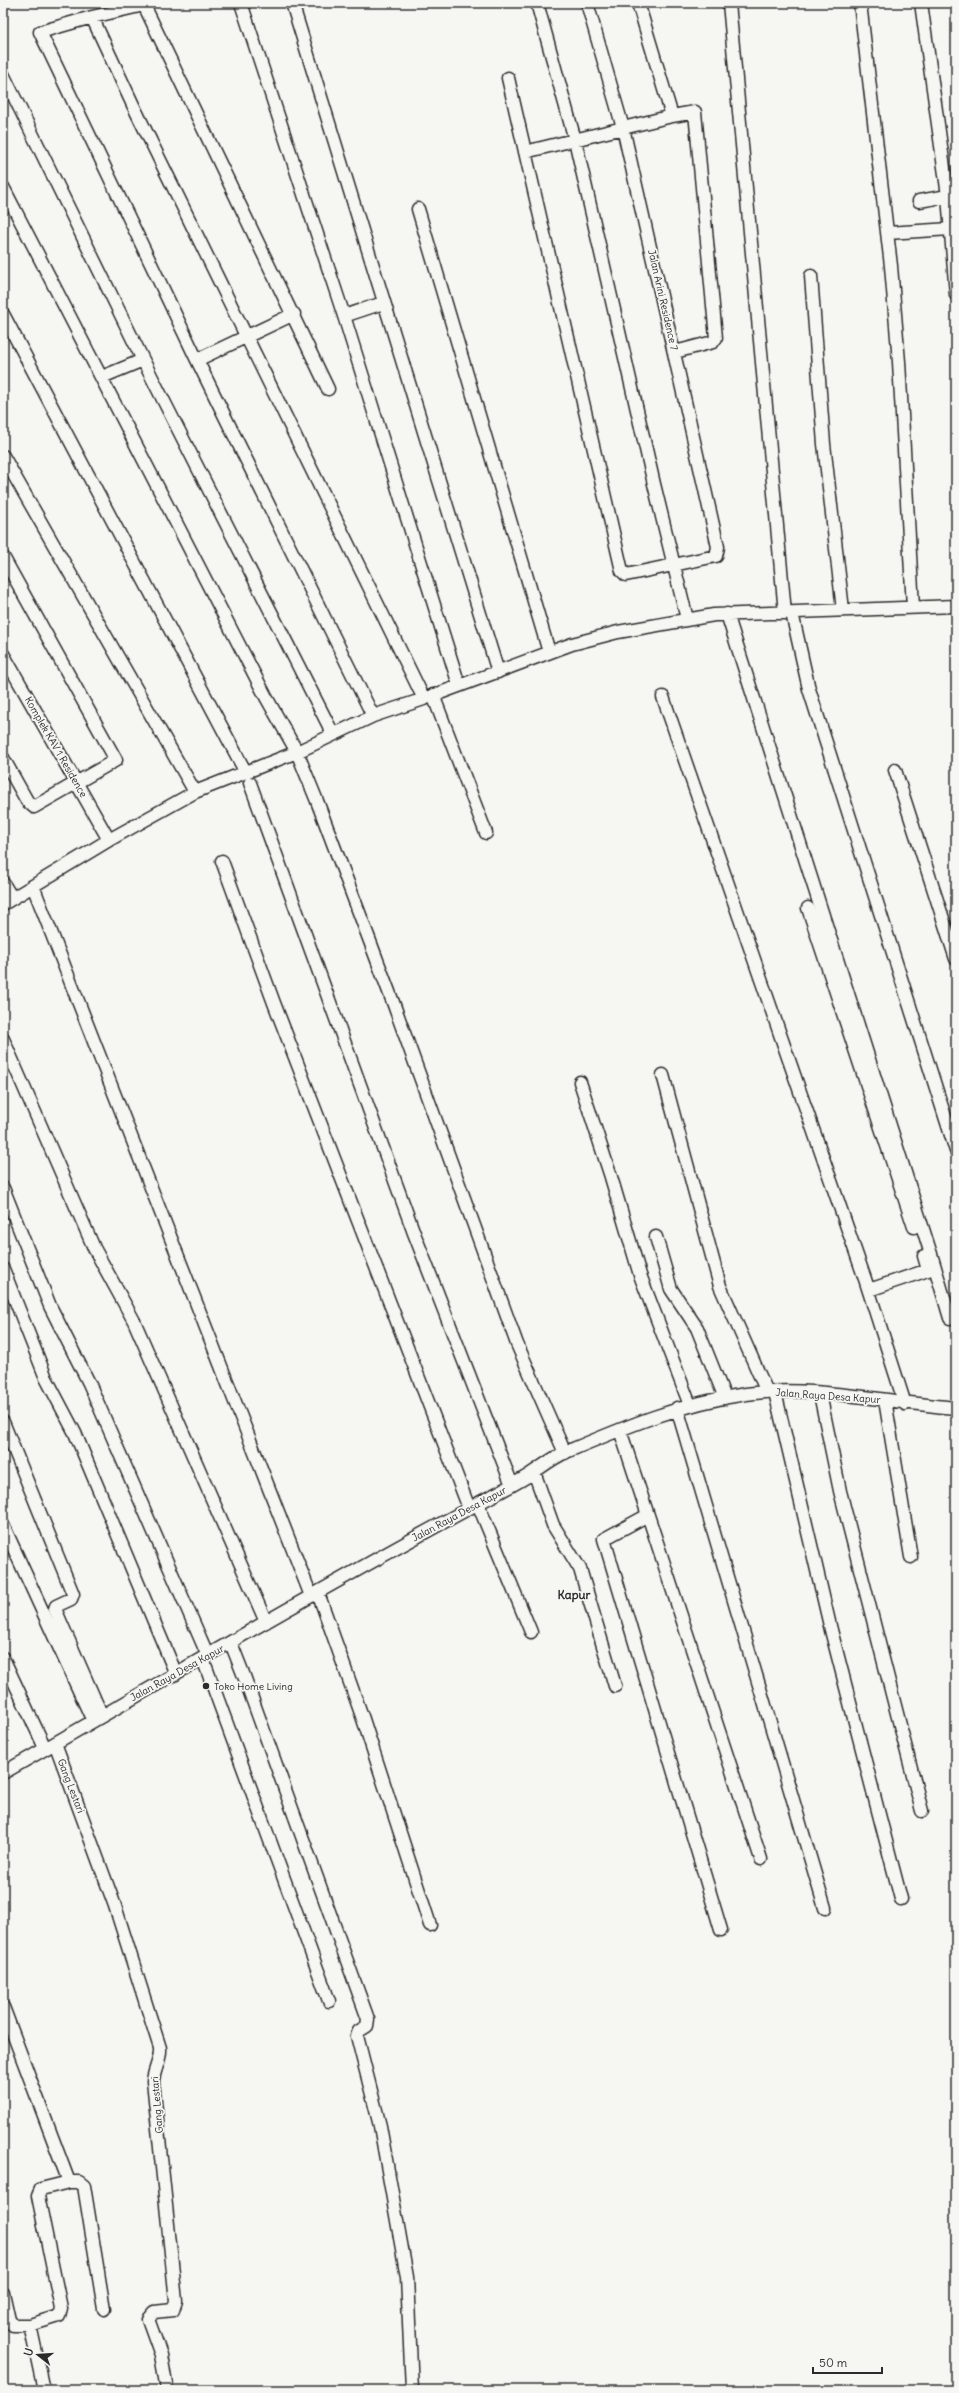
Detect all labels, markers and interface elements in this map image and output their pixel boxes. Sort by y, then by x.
street label: Jalan Arini Residence 7 [645,248,681,352]
street label: Komplek KAV 1 Residence [22,694,90,800]
street label: Jalan Raya Desa Kapur [775,1386,881,1406]
street label: Jalan Raya Desa Kapur [410,1484,508,1544]
district label: Kapur [558,1587,591,1603]
street label: Jalan Raya Desa Kapur [128,1642,226,1704]
place label: Toko Home Living [214,1680,293,1693]
marker: Toko Home Living [201,1681,211,1691]
street label: Gang Lestari [55,1757,87,1815]
street label: Gang Lestari [148,2076,166,2134]
north arrow [18,2335,58,2375]
text: U [21,2346,36,2358]
scale bar [813,2349,882,2375]
text: 50 m [819,2355,848,2370]

